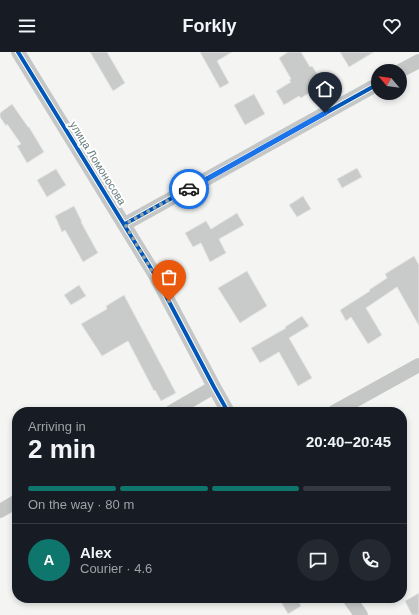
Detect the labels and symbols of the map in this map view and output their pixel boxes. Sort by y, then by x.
north arrow [371,64,407,100]
pin [308,72,342,113]
street label: улица Ломоносова [67,119,129,208]
courier [169,169,209,209]
pin [152,260,186,301]

